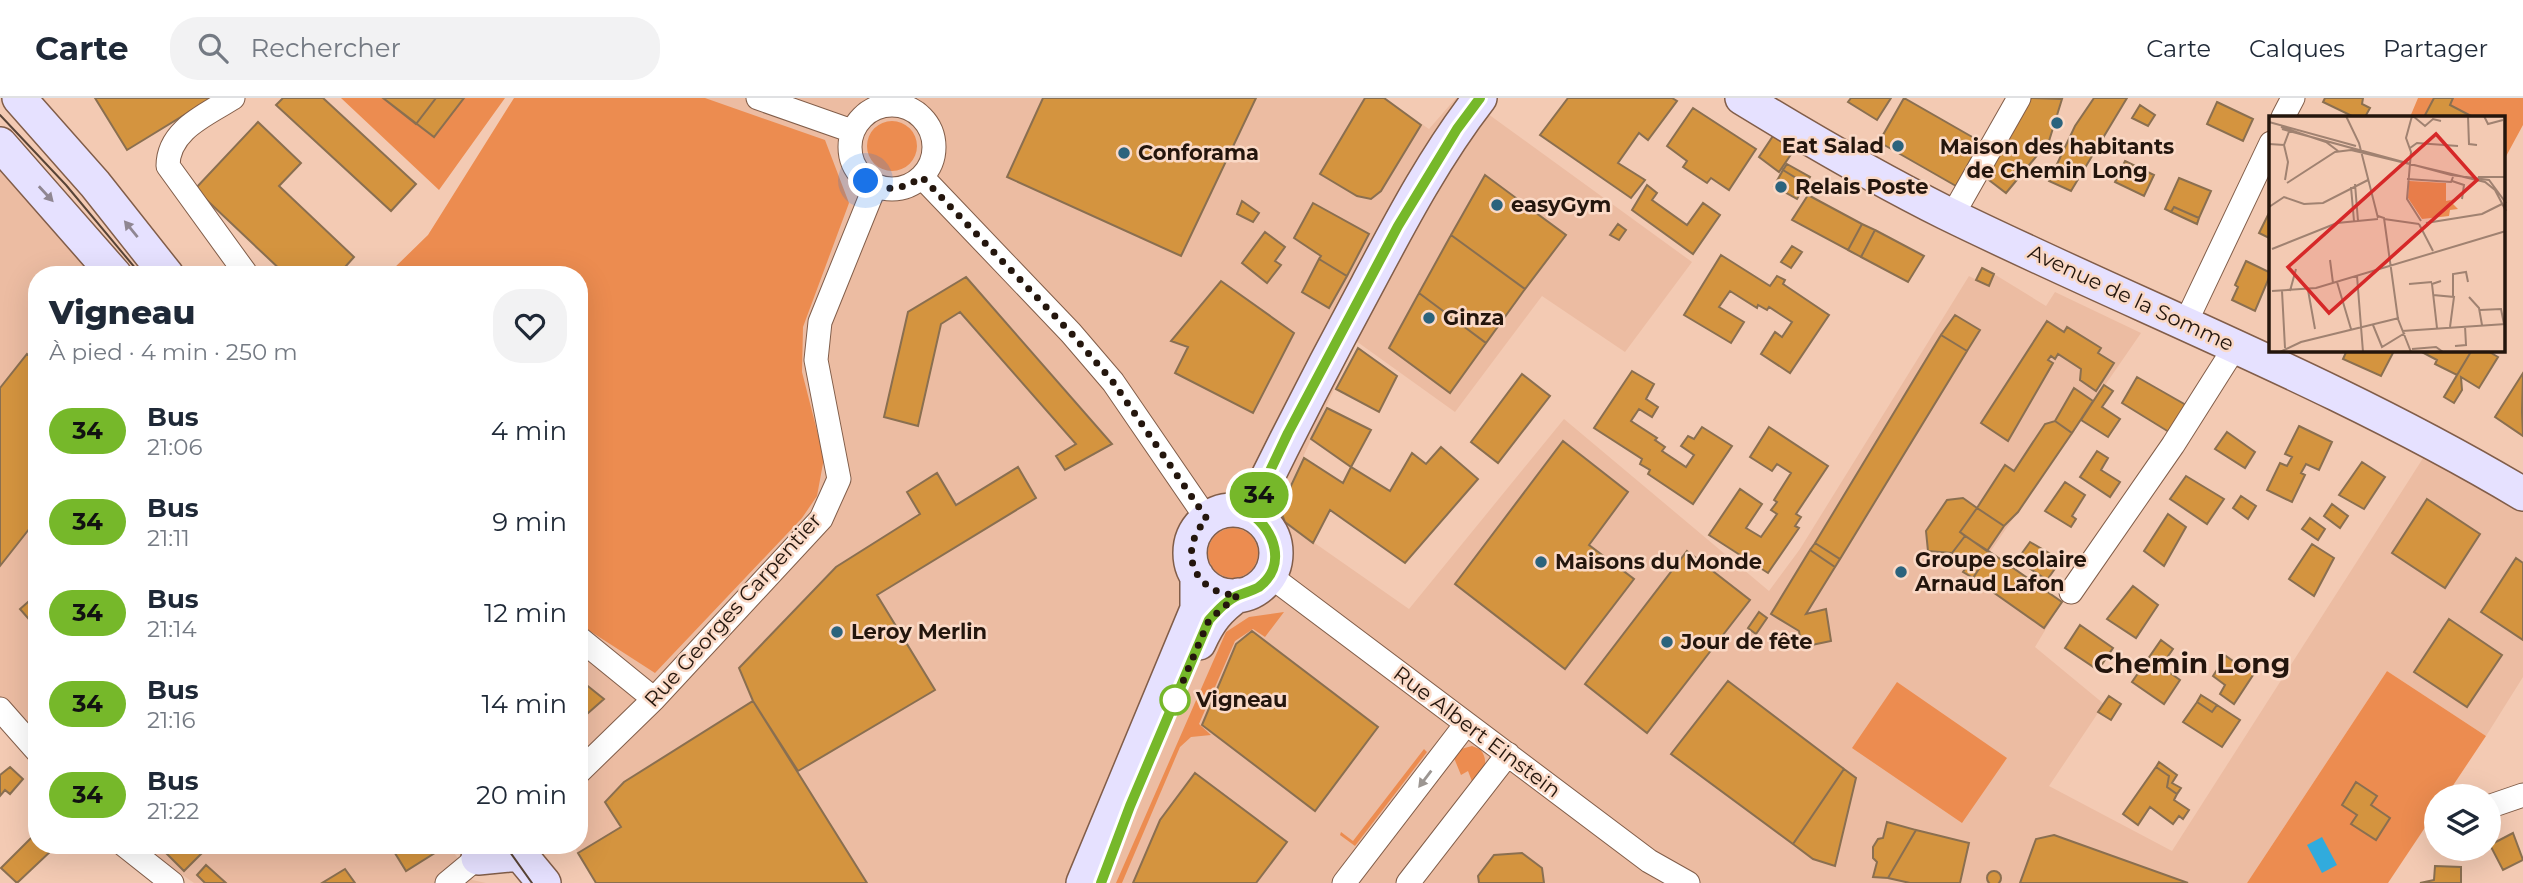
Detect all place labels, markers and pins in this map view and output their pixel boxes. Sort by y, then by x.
marker: Maison des habitants de Chemin Long [2049,115,2065,131]
place label: Eat Salad [1782,133,1884,158]
place label: Maison des habitants de Chemin Long [1940,134,2174,183]
marker: Eat Salad [1890,138,1906,154]
place label: Conforama [1138,140,1259,165]
marker: Conforama [1116,145,1132,161]
place label: Relais Poste [1795,174,1928,199]
marker: Relais Poste [1773,179,1789,195]
place label: easyGym [1511,192,1611,217]
marker: easyGym [1489,197,1505,213]
place label: Ginza [1443,305,1504,330]
marker: Ginza [1421,310,1437,326]
place label: Groupe scolaire Arnaud Lafon [1914,547,2087,596]
place label: Maisons du Monde [1555,549,1762,574]
marker: Maisons du Monde [1533,554,1549,570]
marker: Groupe scolaire Arnaud Lafon [1893,564,1909,580]
place label: Leroy Merlin [851,619,987,644]
marker: Leroy Merlin [829,624,845,640]
place label: Jour de fête [1680,629,1813,654]
marker: Jour de fête [1659,634,1675,650]
marker: Vigneau [1160,685,1190,715]
place label: Vigneau [1195,687,1288,712]

